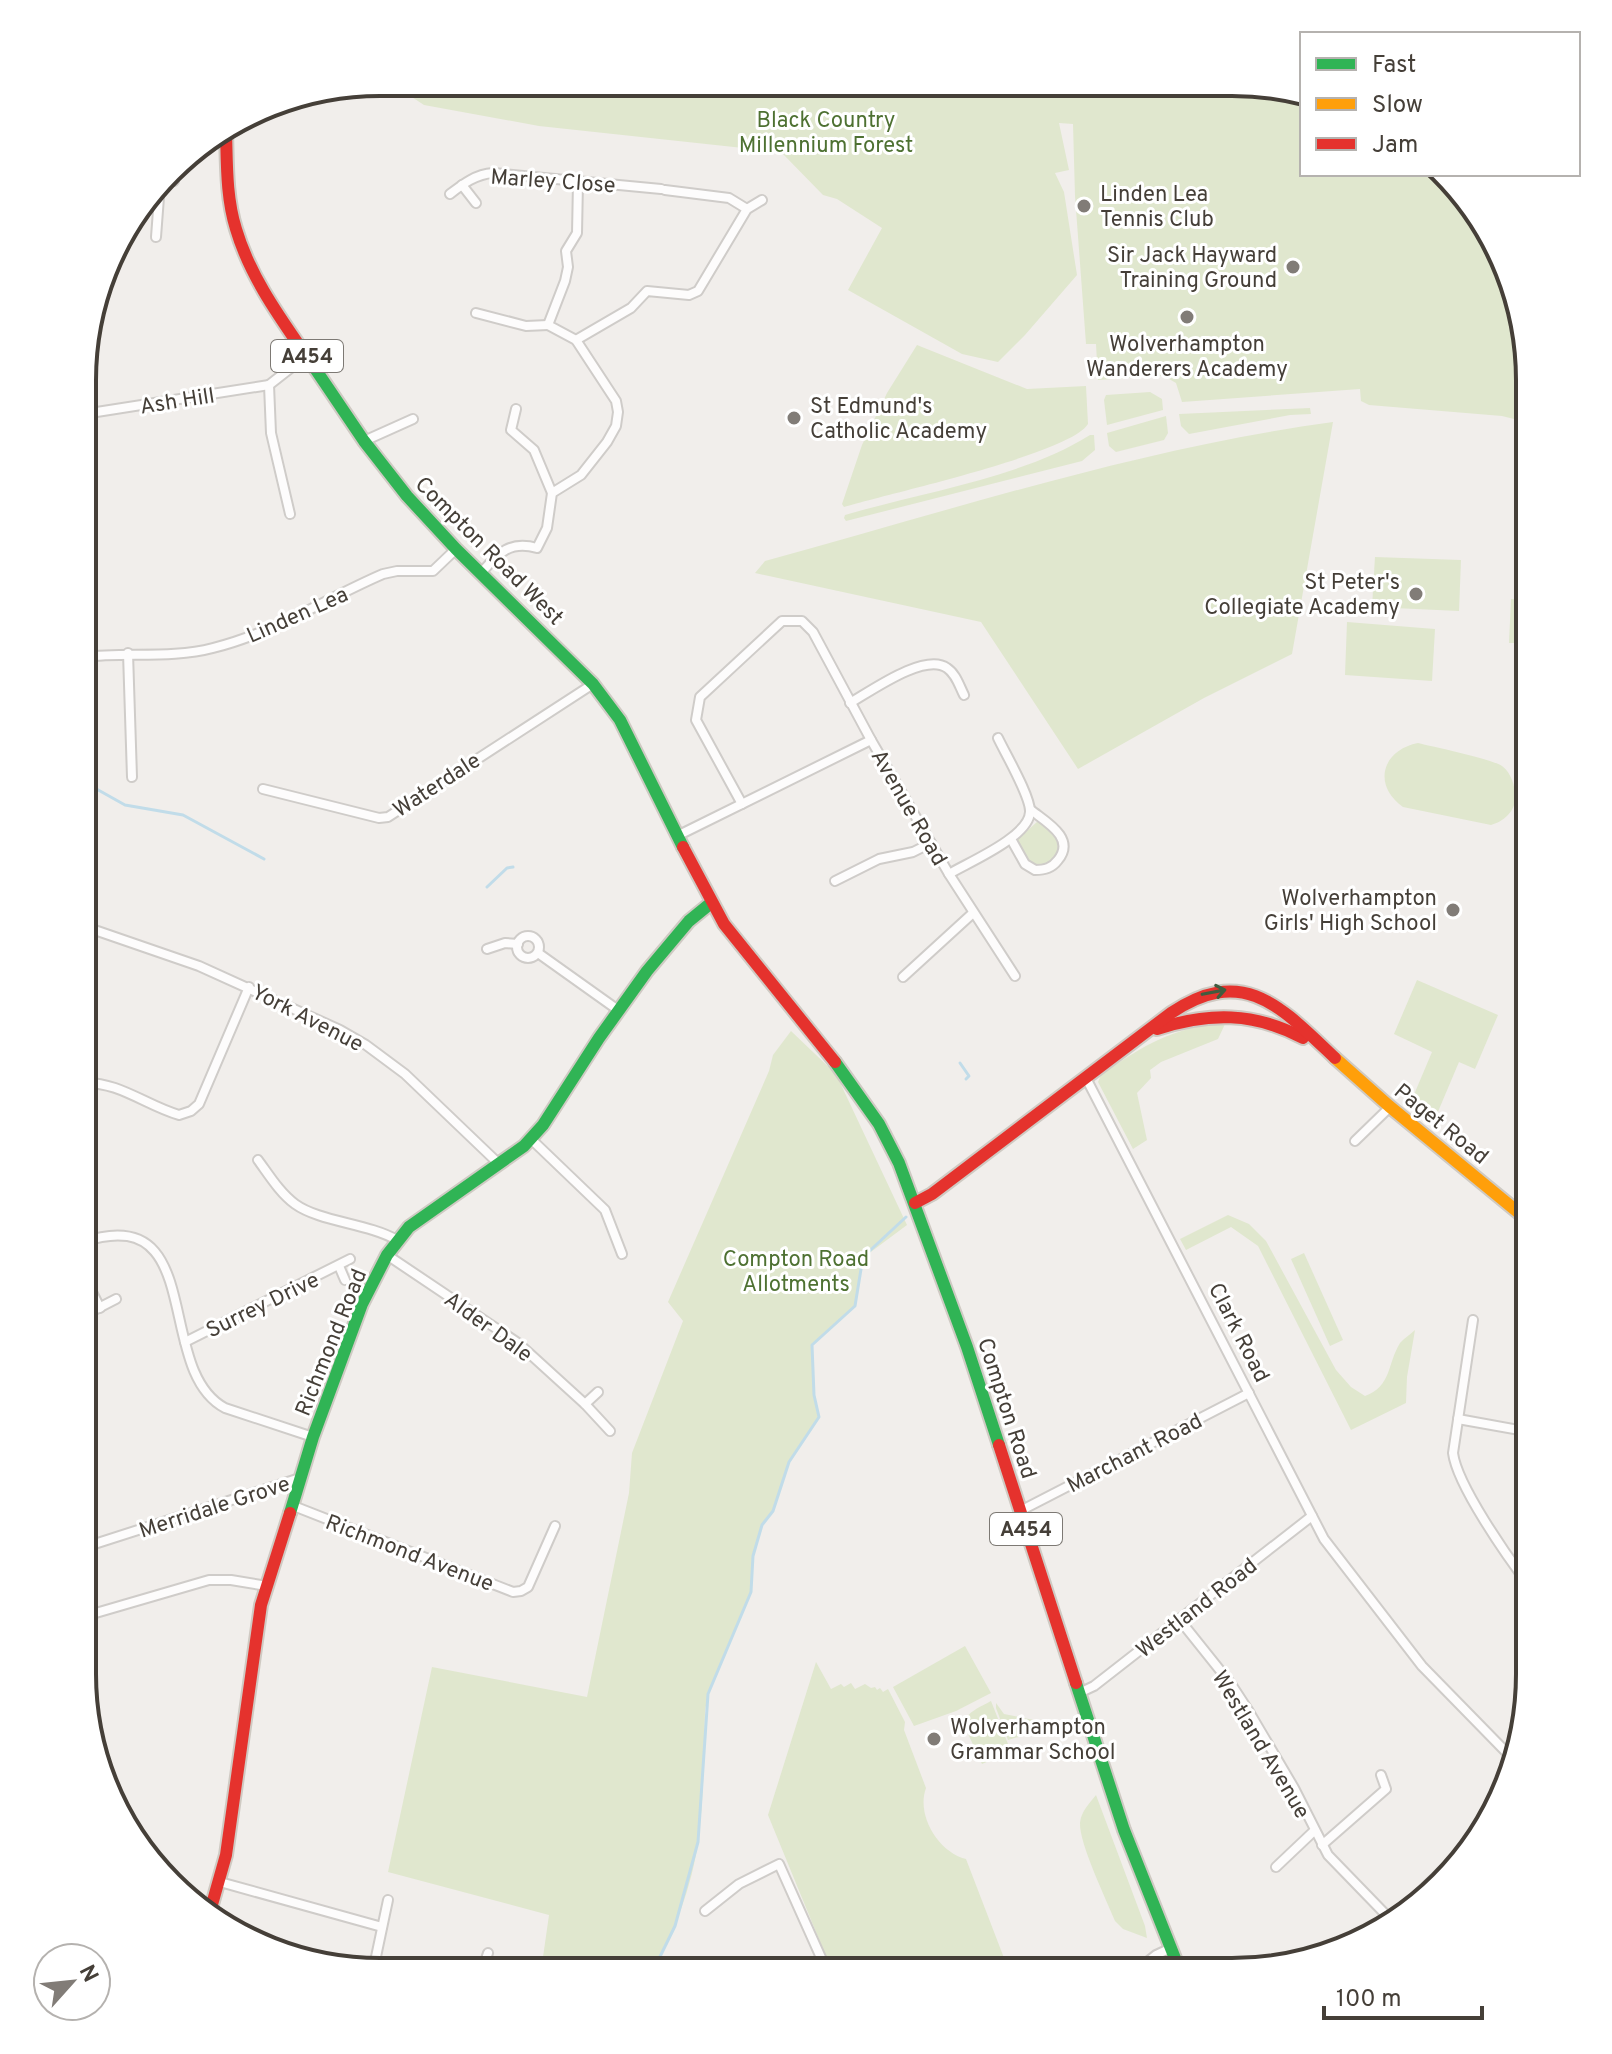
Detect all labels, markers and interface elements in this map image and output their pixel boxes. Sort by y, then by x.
legend [1300,32,1580,176]
text: Fast [1372,51,1416,81]
text: Slow [1372,91,1423,121]
park label: Black Country Millennium Forest [739,108,913,160]
text: Jam [1372,131,1418,161]
street label: Marley Close [489,165,616,200]
place label: Linden Lea Tennis Club [1100,182,1214,234]
marker: Linden Lea Tennis Club [1075,197,1093,215]
place label: Sir Jack Hayward Training Ground [1107,243,1277,295]
marker: Sir Jack Hayward Training Ground [1284,258,1302,276]
marker: Wolverhampton Wanderers Academy [1178,308,1196,326]
place label: Wolverhampton Wanderers Academy [1086,332,1288,384]
road number: A454 [271,340,343,372]
street label: Ash Hill [138,383,217,422]
place label: St Edmund's Catholic Academy [810,394,987,446]
marker: St Edmund's Catholic Academy [785,409,803,427]
street label: Compton Road West [408,472,568,632]
place label: St Peter's Collegiate Academy [1204,570,1400,622]
street label: Linden Lea [243,582,353,651]
marker: St Peter's Collegiate Academy [1407,585,1425,603]
street label: Avenue Road [864,745,952,871]
street label: Waterdale [389,748,486,824]
place label: Wolverhampton Girls' High School [1264,886,1437,938]
marker: Wolverhampton Girls' High School [1444,901,1462,919]
street label: York Avenue [246,979,367,1059]
one-way arrow [1200,984,1226,999]
street label: Paget Road [1388,1079,1493,1171]
park label: Compton Road Allotments [723,1247,869,1299]
street label: Richmond Road [291,1265,374,1420]
street label: Surrey Drive [202,1267,324,1345]
street label: Clark Road [1201,1279,1274,1387]
street label: Alder Dale [438,1287,537,1369]
street label: Compton Road [970,1335,1041,1483]
street label: Marchant Road [1063,1408,1208,1500]
street label: Merridale Grove [136,1471,294,1546]
street label: Richmond Avenue [321,1510,497,1599]
road number: A454 [990,1513,1062,1545]
street label: Westland Road [1132,1553,1264,1665]
street label: Westland Avenue [1205,1666,1315,1824]
place label: Wolverhampton Grammar School [950,1715,1116,1767]
marker: Wolverhampton Grammar School [925,1730,943,1748]
north arrow [32,1942,112,2022]
text: N [72,1961,103,1987]
scale bar [1324,1970,1482,2020]
text: 100 m [1336,1985,1402,2015]

